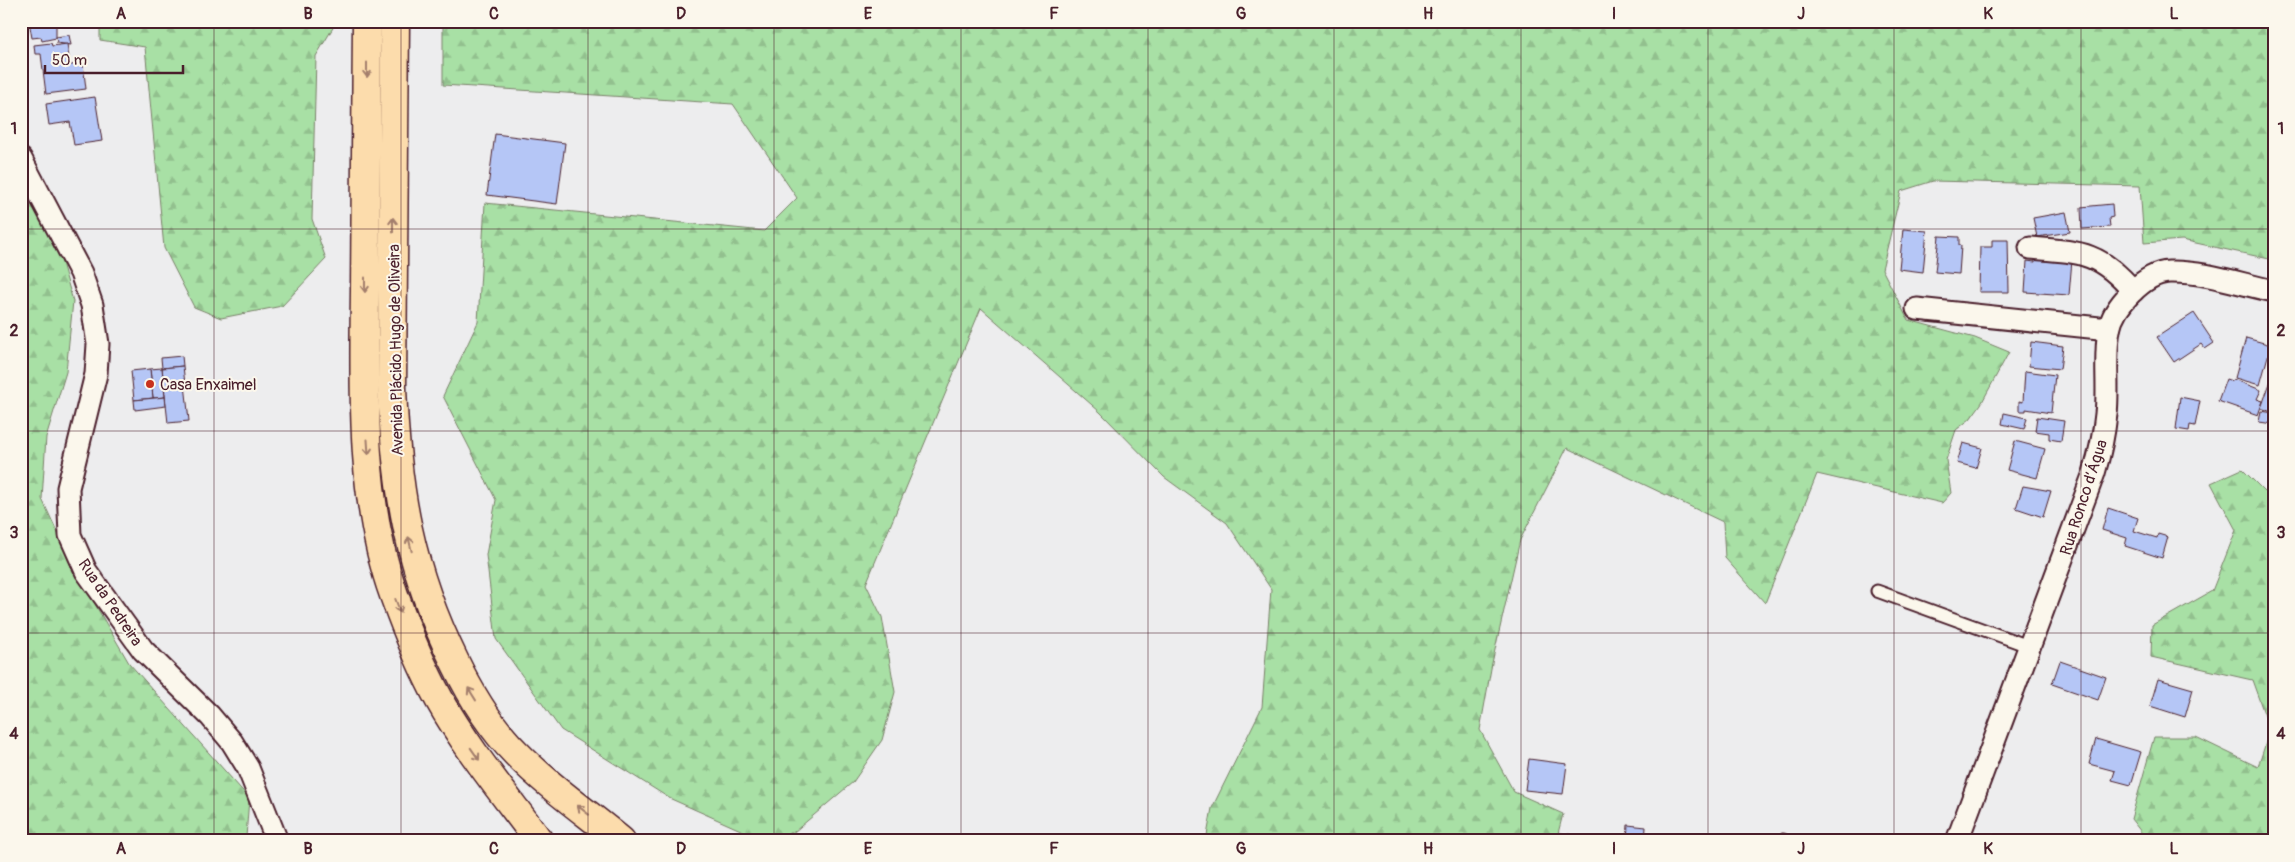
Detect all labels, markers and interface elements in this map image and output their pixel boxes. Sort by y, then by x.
text: A [116,4,127,24]
text: B [303,4,313,24]
text: C [489,4,499,24]
text: D [676,4,686,24]
text: E [864,4,873,24]
text: F [1049,4,1059,24]
text: G [1236,4,1247,24]
text: H [1423,4,1433,24]
text: I [1612,4,1616,24]
text: J [1797,4,1805,24]
text: K [1983,4,1993,24]
text: L [2169,4,2179,24]
scale bar [45,42,182,74]
text: 50 m [52,51,87,70]
one-way arrow [362,62,372,78]
text: 1 [11,119,17,139]
text: 1 [2278,119,2284,139]
one-way arrow [388,218,398,234]
street label: Avenida Plácido Hugo de Oliveira [384,244,408,456]
one-way arrow [360,276,370,293]
text: 2 [10,321,19,341]
text: 2 [2277,321,2286,341]
place label: Casa Enxaimel [160,375,257,395]
marker: Casa Enxaimel [144,378,156,390]
street label: Rua Ronco d’Água [2056,437,2112,558]
one-way arrow [363,439,372,455]
text: 3 [10,523,19,543]
text: 3 [2277,523,2286,543]
one-way arrow [405,536,414,552]
street label: Rua da Pedreira [74,555,147,650]
one-way arrow [394,598,404,613]
one-way arrow [467,687,477,701]
text: 4 [9,724,19,744]
text: 4 [2276,724,2286,744]
one-way arrow [470,747,480,761]
one-way arrow [577,805,590,816]
text: A [116,839,127,859]
text: B [303,839,313,859]
text: C [489,839,499,859]
text: D [676,839,686,859]
text: E [864,839,873,859]
text: F [1049,839,1059,859]
text: G [1236,839,1247,859]
text: H [1423,839,1433,859]
text: I [1612,839,1616,859]
text: J [1797,839,1805,859]
text: K [1983,839,1993,859]
text: L [2169,839,2179,859]

